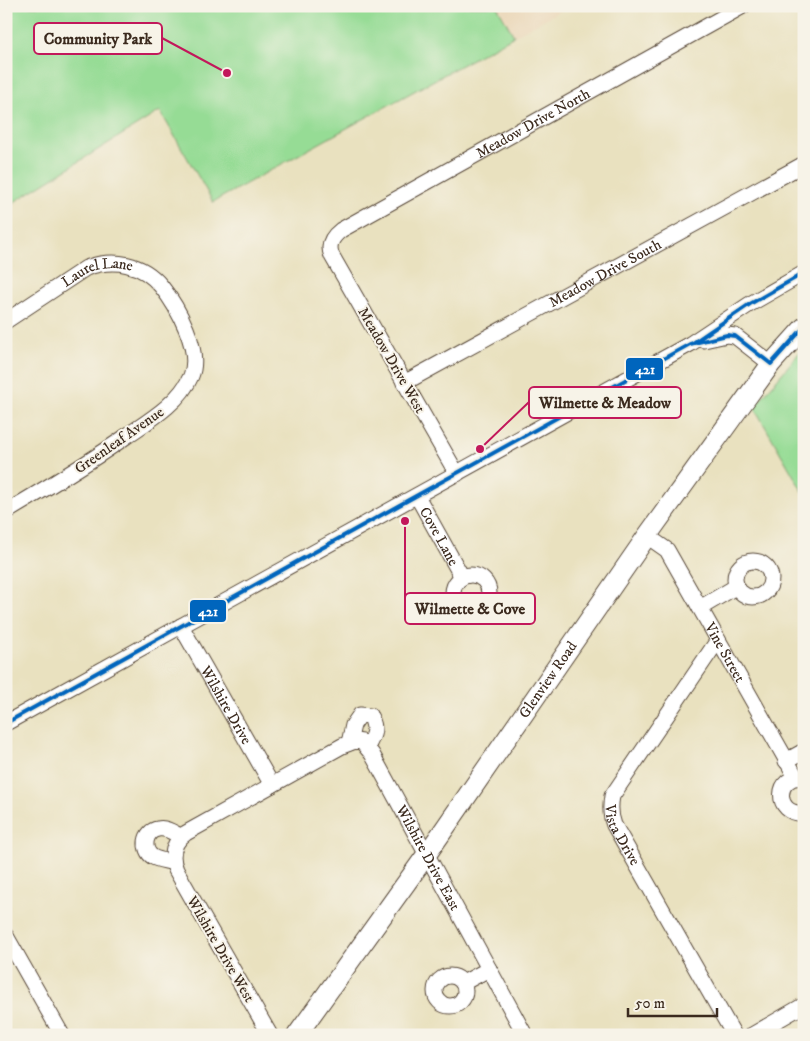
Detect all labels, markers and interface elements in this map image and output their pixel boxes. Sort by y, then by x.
callout: Community Park [34,23,162,54]
text: Community Park [44,29,153,49]
street label: Meadow Drive North [473,84,594,163]
street label: Meadow Drive South [546,235,665,312]
street label: Laurel Lane [58,254,135,292]
street label: Meadow Drive West [354,304,430,417]
line badge: 421 [625,357,664,381]
text: 421 [634,361,655,379]
callout: Wilmette & Meadow [529,387,681,418]
text: Wilmette & Meadow [538,393,672,413]
street label: Greenleaf Avenue [71,403,168,478]
street label: Cove Lane [415,504,463,569]
callout: Wilmette & Cove [405,593,535,624]
line badge: 421 [189,599,227,623]
text: Wilmette & Cove [414,599,526,619]
text: 421 [197,603,218,621]
street label: Vine Street [700,618,749,686]
street label: Glenview Road [515,637,582,722]
street label: Wilshire Drive [195,662,256,748]
street label: Wilshire Drive East [391,801,464,914]
street label: Vista Drive [601,803,644,869]
street label: Wilshire Drive West [182,892,259,1006]
scale bar [628,986,716,1018]
text: 50 m [635,994,665,1013]

